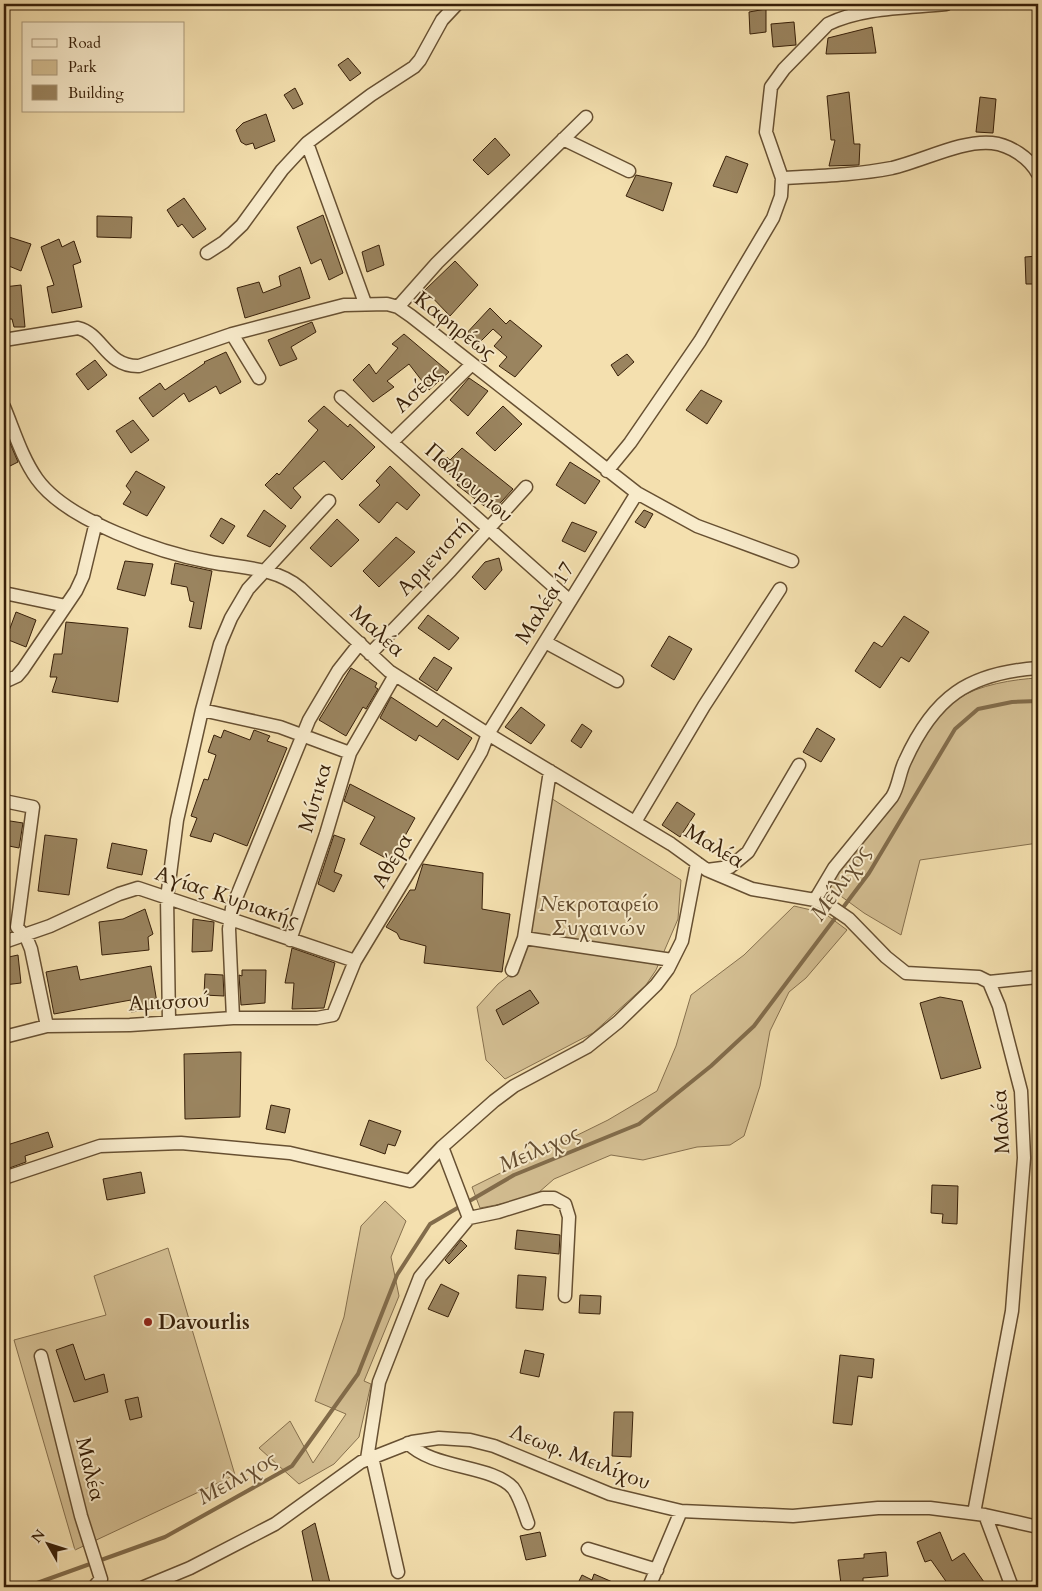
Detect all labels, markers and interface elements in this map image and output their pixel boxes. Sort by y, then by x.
legend [22,22,185,112]
text: Road [68,33,101,53]
text: Park [68,57,97,77]
text: Building [68,83,124,103]
street label: Καφηρέως [408,285,502,367]
street label: Ασέας [387,359,449,419]
street label: Παλιουρίου [418,436,520,530]
street label: Αρμενιστή [391,512,477,602]
street label: Μαλέα 17 [508,556,582,650]
street label: Μαλέα [343,599,411,664]
street label: Μύτικα [291,760,339,836]
street label: Μαλέα [679,817,749,875]
street label: Αθέρα [365,828,419,894]
water label: Μείλιχος [803,839,877,927]
street label: Αγίας Κυριακής [151,859,303,935]
park label: Νεκροταφείο Συχαινών [539,890,659,943]
street label: Αμισσού [128,985,210,1019]
street label: Μαλέα [985,1089,1017,1155]
water label: Μείλιχος [493,1118,585,1180]
place label: Davourlis [158,1308,250,1337]
marker: Davourlis [142,1316,154,1328]
street label: Λεωφ. Μειλίχου [506,1417,654,1497]
street label: Μαλέα [68,1434,112,1504]
water label: Μείλιχος [192,1444,282,1512]
north arrow [22,1518,72,1568]
text: N [27,1525,49,1547]

